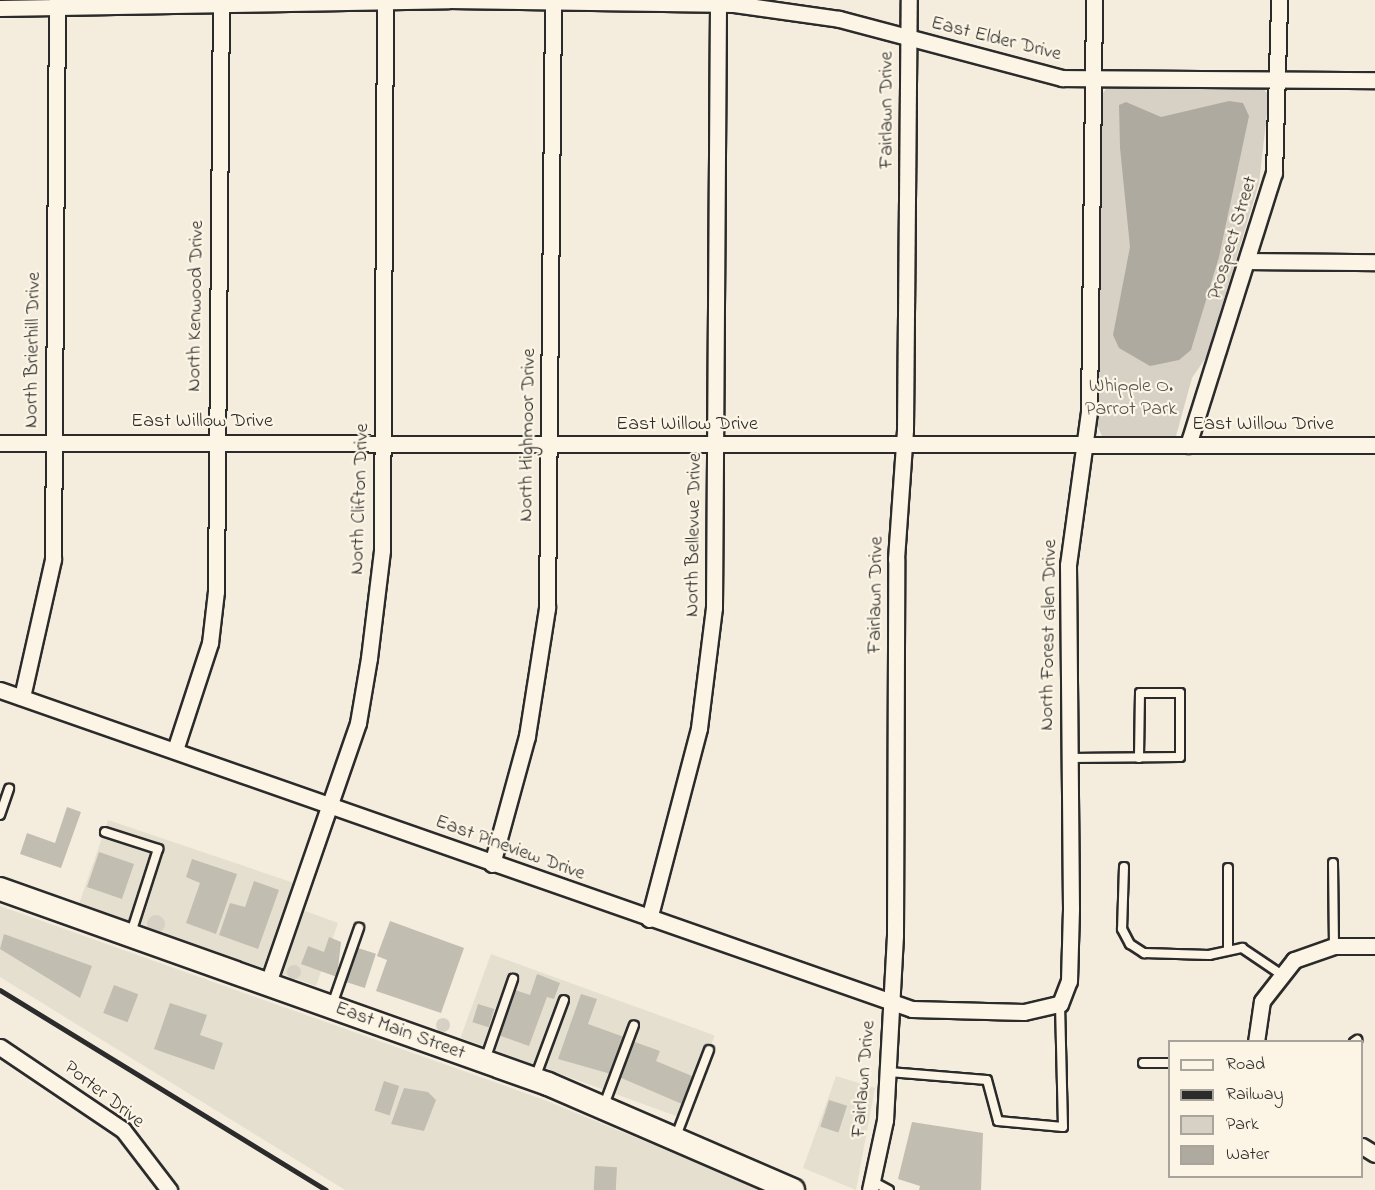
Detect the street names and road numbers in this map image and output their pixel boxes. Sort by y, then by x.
street label: East Elder Drive [928,11,1064,67]
street label: Fairlawn Drive [875,51,899,169]
street label: Prospect Street [1203,173,1263,303]
street label: North Kenwood Drive [183,220,209,392]
street label: North Brierhill Drive [20,272,46,428]
street label: North Highmoor Drive [514,348,542,522]
street label: East Willow Drive [131,409,273,433]
street label: East Willow Drive [616,412,758,436]
street label: East Willow Drive [1192,412,1334,436]
street label: North Clifton Drive [345,423,375,575]
street label: North Bellevue Drive [681,453,707,617]
street label: Fairlawn Drive [863,536,889,654]
street label: North Forest Glen Drive [1035,539,1063,731]
street label: East Pineview Drive [432,810,588,886]
street label: East Main Street [332,996,468,1066]
street label: Fairlawn Drive [847,1019,881,1139]
street label: Porter Drive [59,1056,149,1134]

